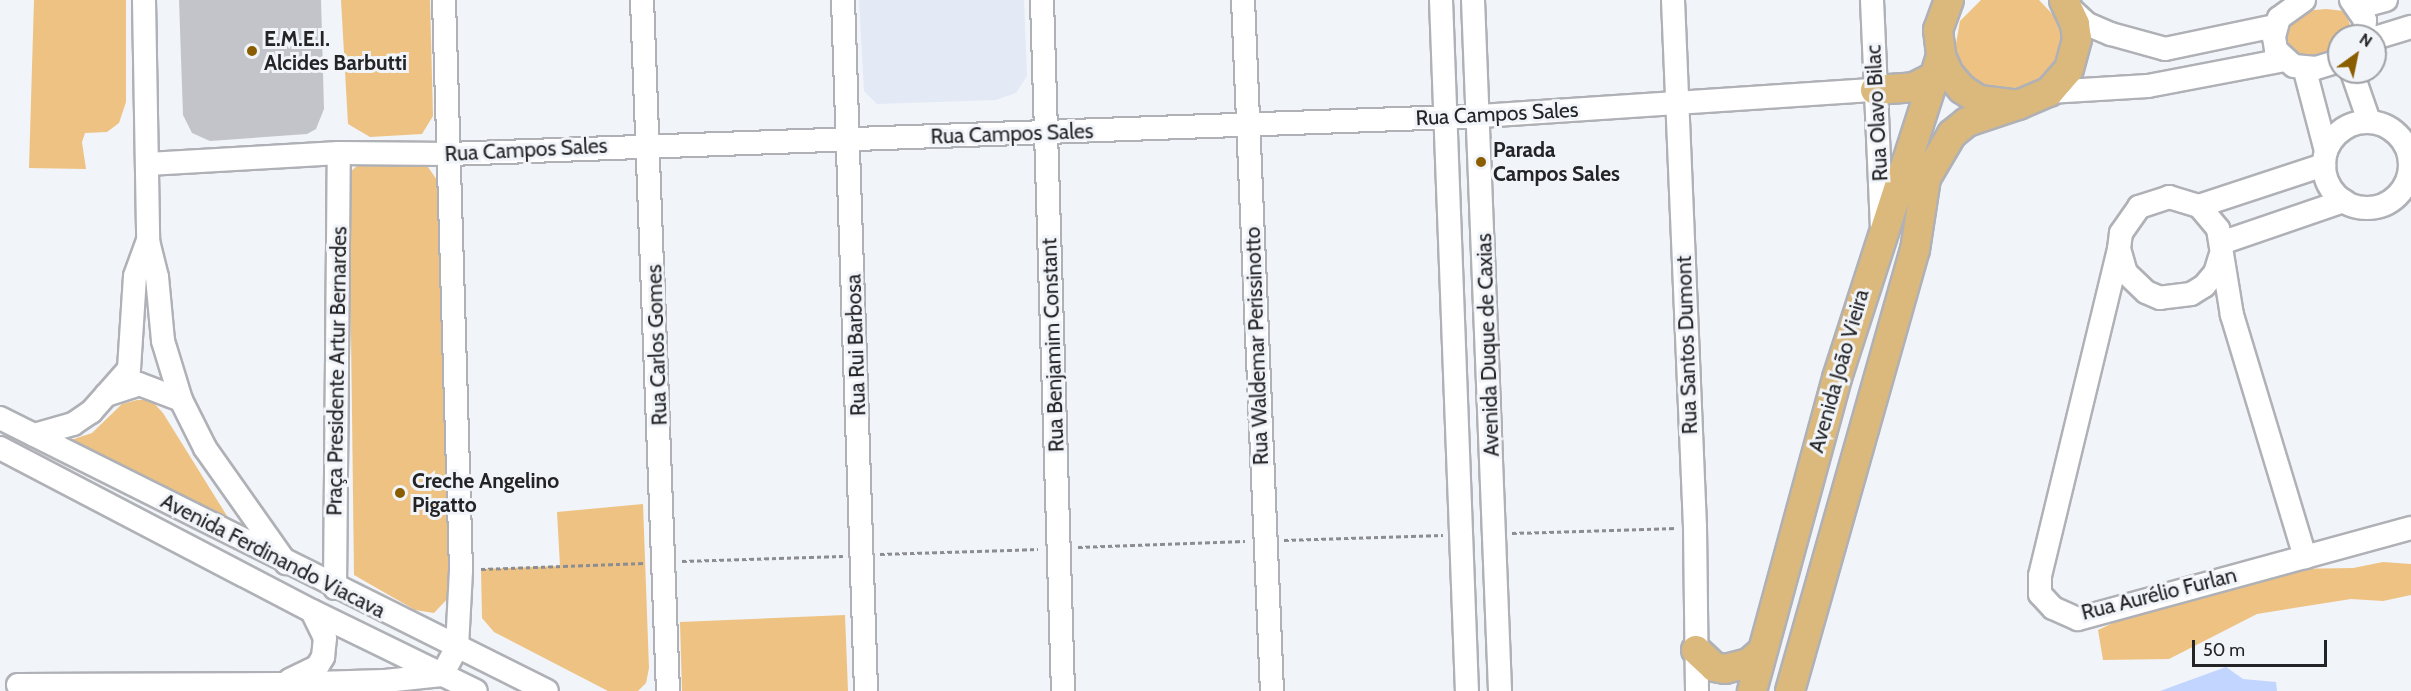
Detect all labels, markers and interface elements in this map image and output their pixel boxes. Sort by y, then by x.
north arrow [2327,24,2387,84]
place label: E.M.E.I. Alcides Barbutti [264,26,407,76]
text: N [2356,29,2376,51]
marker: E.M.E.I. Alcides Barbutti [245,44,259,58]
street label: Rua Olavo Bilac [1861,44,1893,182]
street label: Rua Campos Sales [1415,97,1579,131]
street label: Rua Campos Sales [930,119,1094,149]
street label: Rua Campos Sales [444,133,608,167]
place label: Parada Campos Sales [1493,137,1620,187]
marker: Parada Campos Sales [1474,155,1488,169]
street label: Praça Presidente Artur Bernardes [322,226,352,516]
street label: Rua Waldemar Perissinotto [1240,226,1274,466]
street label: Avenida Duque de Caxias [1472,233,1504,457]
street label: Rua Benjamim Constant [1037,238,1069,452]
street label: Rua Santos Dumont [1671,255,1703,435]
street label: Rua Carlos Gomes [642,264,672,426]
street label: Rua Rui Barbosa [841,274,871,416]
street label: Avenida João Vieira [1804,286,1874,456]
place label: Creche Angelino Pigatto [412,468,559,518]
marker: Creche Angelino Pigatto [393,486,407,500]
street label: Avenida Ferdinando Viacava [157,488,389,624]
street label: Rua Aurélio Furlan [2079,563,2239,625]
scale bar [2195,628,2330,666]
text: 50 m [2203,639,2245,661]

